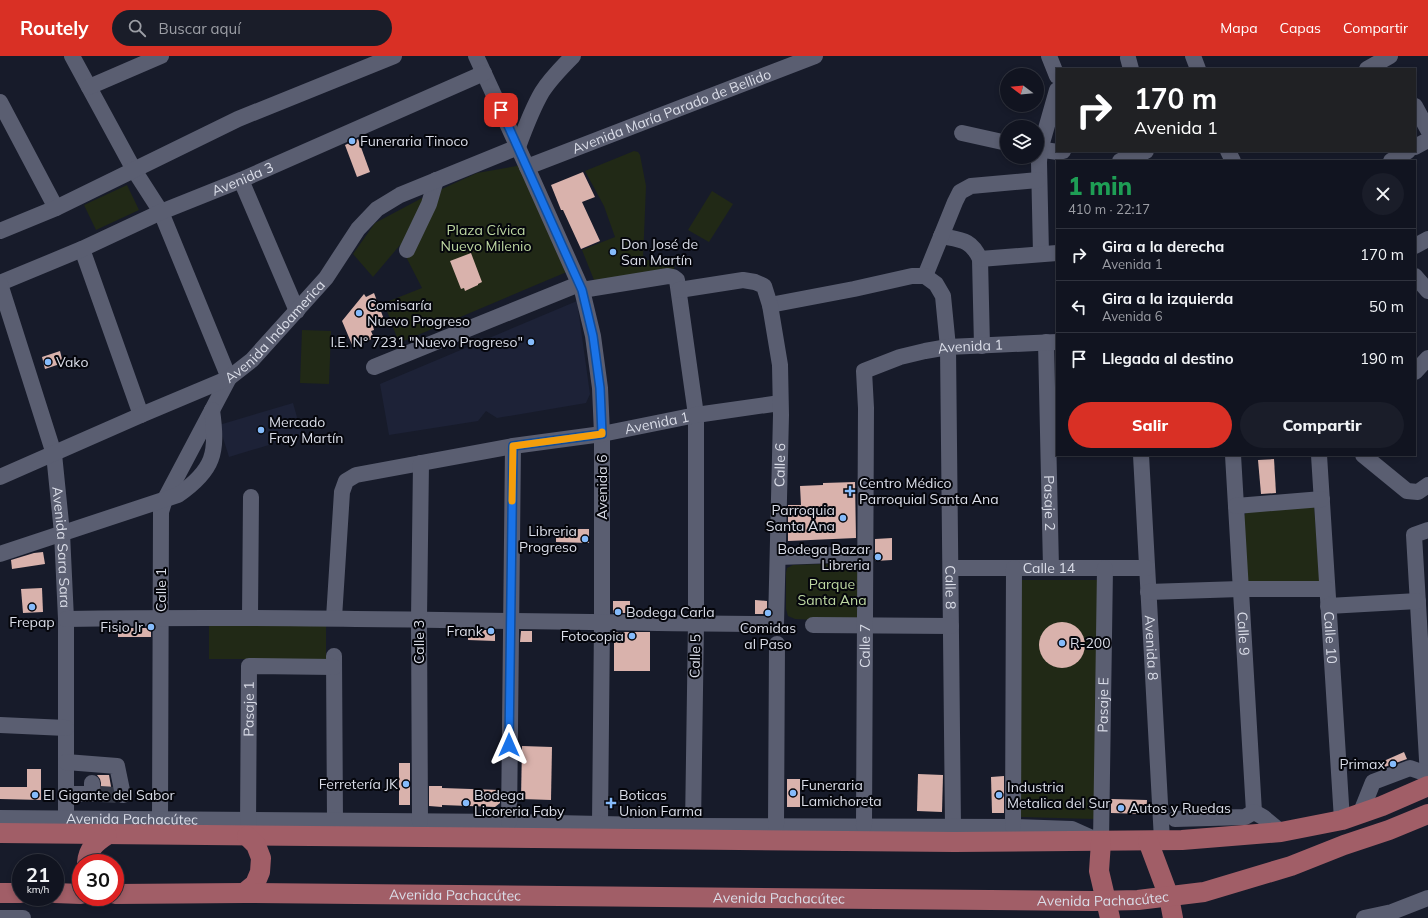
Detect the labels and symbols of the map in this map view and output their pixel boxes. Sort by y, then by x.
street label: Avenida María Parado de Bellido [570,65,774,158]
north arrow [1000,68,1044,112]
pin [484,93,518,127]
place label: Funeraria Tinoco [360,132,468,150]
marker: Funeraria Tinoco [347,136,357,146]
street label: Avenida 3 [209,158,276,200]
park label: Plaza Cívica Nuevo Milenio [441,221,531,255]
place label: Don José de San Martín [621,235,698,269]
marker: Don José de San Martín [608,247,618,257]
street label: Avenida Indoamerica [221,276,329,387]
place label: Comisaría Nuevo Progreso [367,296,470,330]
marker: Comisaría Nuevo Progreso [354,308,364,318]
place label: I.E. N° 7231 "Nuevo Progreso" [330,333,523,351]
street label: Avenida 1 [936,335,1003,358]
marker: I.E. N° 7231 "Nuevo Progreso" [526,337,536,347]
place label: Vako [56,353,88,371]
marker: Vako [43,357,53,367]
street label: Avenida 1 [623,408,691,438]
place label: Mercado Fray Martín [269,413,343,447]
marker: Mercado Fray Martín [256,425,266,435]
street label: Calle 6 [770,443,789,487]
street label: Avenida 6 [593,454,611,520]
place label: Centro Médico Parroquial Santa Ana [859,474,999,508]
street label: Pasaje 2 [1040,475,1059,531]
marker: Centro Médico Parroquial Santa Ana [844,485,856,497]
street label: Avenida Sara Sara [48,486,74,608]
place label: Parroquia Santa Ana [766,501,835,535]
marker: Parroquia Santa Ana [838,513,848,523]
place label: Libreria Progreso [519,522,577,556]
marker: Libreria Progreso [580,534,590,544]
place label: Bodega Bazar Libreria [777,540,871,574]
marker: Bodega Bazar Libreria [873,552,883,562]
street label: Calle 14 [1023,559,1076,577]
street label: Calle 8 [941,565,960,609]
street label: Calle 1 [152,568,170,612]
park label: Parque Santa Ana [797,575,867,609]
marker: Frepap [27,602,37,612]
place label: Bodega Carla [626,603,715,621]
marker: Bodega Carla [613,607,623,617]
marker: Comidas al Paso [763,608,773,618]
street label: Calle 9 [1233,611,1254,656]
street label: Calle 10 [1320,611,1341,664]
place label: Frepap [9,613,55,631]
street label: Avenida 8 [1141,615,1162,681]
place label: Fisio Jr [100,618,144,636]
place label: Comidas al Paso [740,619,796,653]
street label: Calle 3 [410,620,428,664]
marker: Fisio Jr [146,622,156,632]
place label: Frank [446,622,484,640]
street label: Calle 7 [856,624,874,668]
marker: Frank [486,626,496,636]
place label: Fotocopia [561,627,624,645]
marker: Fotocopia [627,631,637,641]
street label: Calle 5 [686,634,704,678]
place label: R-200 [1070,634,1111,652]
marker: R-200 [1057,638,1067,648]
street label: Pasaje E [1094,677,1112,733]
street label: Pasaje 1 [240,681,258,737]
position arrow [488,724,530,766]
place label: Primax [1339,755,1386,773]
marker: Primax [1388,759,1398,769]
place label: Ferretería JK [319,775,399,793]
place label: Funeraria Lamichoreta [801,776,882,810]
place label: Industria Metalica del Sur [1007,778,1111,812]
marker: Ferretería JK [401,779,411,789]
place label: El Gigante del Sabor [43,786,175,804]
place label: Bodega Licoreria Faby [474,786,565,820]
place label: Boticas Union Farma [619,786,702,820]
marker: Funeraria Lamichoreta [788,788,798,798]
marker: El Gigante del Sabor [30,790,40,800]
marker: Industria Metalica del Sur [994,790,1004,800]
marker: Bodega Licoreria Faby [461,798,471,808]
marker: Boticas Union Farma [606,798,616,808]
place label: Autos y Ruedas [1129,799,1231,817]
marker: Autos y Ruedas [1116,803,1126,813]
street label: Avenida Pachacútec [66,810,198,829]
speed limit sign: 30 [72,854,124,906]
street label: Avenida Pachacútec [389,885,521,905]
street label: Avenida Pachacútec [1037,887,1170,910]
street label: Avenida Pachacútec [713,888,845,908]

